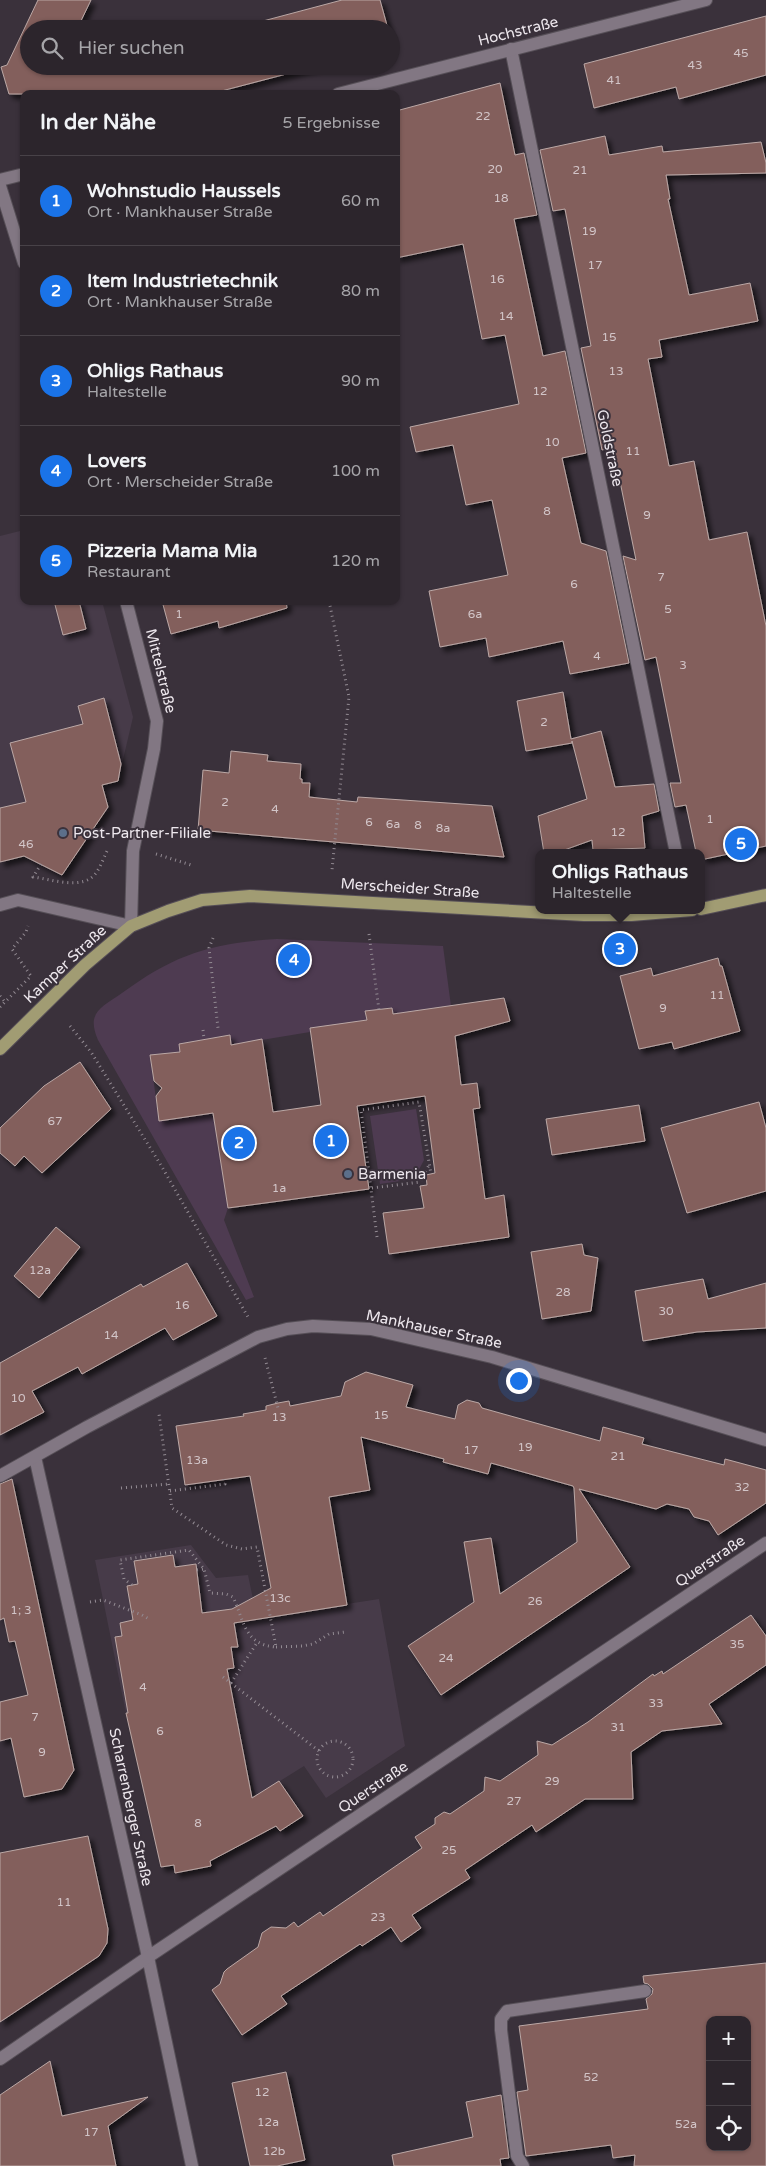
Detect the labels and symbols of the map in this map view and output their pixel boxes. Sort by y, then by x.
street label: Hochstraße [476,12,560,50]
house number: 45 [733,46,749,60]
house number: 43 [687,58,703,72]
house number: 41 [606,73,622,87]
house number: 22 [475,109,491,123]
house number: 20 [487,162,503,176]
house number: 21 [572,163,588,177]
house number: 18 [493,191,509,205]
house number: 19 [581,224,597,238]
house number: 17 [587,258,603,272]
house number: 16 [489,272,505,286]
house number: 14 [498,309,514,323]
house number: 15 [601,330,617,344]
house number: 13 [608,364,624,378]
house number: 12 [532,384,548,398]
street label: Goldstraße [593,408,627,488]
house number: 10 [544,435,560,449]
house number: 11 [625,444,641,458]
house number: 8 [543,504,551,518]
house number: 9 [643,508,651,522]
house number: 7 [657,570,665,584]
house number: 6 [570,577,578,591]
house number: 5 [664,602,672,616]
house number: 1 [175,607,183,621]
house number: 6a [468,607,482,621]
street label: Mittelstraße [142,627,180,715]
house number: 4 [593,649,601,663]
house number: 3 [679,658,687,672]
house number: 2 [540,715,548,729]
house number: 2 [221,795,229,809]
house number: 4 [271,802,279,816]
house number: 1 [706,812,714,826]
house number: 6 [365,815,373,829]
house number: 6a [386,817,400,831]
house number: 8 [414,818,422,832]
house number: 8a [436,821,450,835]
place label: Post-Partner-Filiale [73,824,211,842]
house number: 12 [610,825,626,839]
pin: 5 [725,825,757,863]
marker: Post-Partner-Filiale [57,827,69,839]
house number: 46 [18,837,34,851]
street label: Merscheider Straße [340,874,480,902]
street label: Kamper Straße [20,921,110,1007]
pin: 3 [604,930,636,968]
pin: 4 [278,941,310,979]
house number: 11 [709,988,725,1002]
house number: 9 [659,1001,667,1015]
house number: 67 [47,1114,63,1128]
pin: 1 [315,1122,347,1160]
pin: 2 [223,1124,255,1162]
place label: Barmenia [358,1165,426,1183]
marker: Barmenia [342,1168,354,1180]
house number: 1a [272,1181,286,1195]
house number: 12a [29,1263,51,1277]
house number: 28 [555,1285,571,1299]
house number: 16 [174,1298,190,1312]
house number: 30 [658,1304,674,1318]
street label: Mankhauser Straße [364,1306,504,1352]
house number: 14 [103,1328,119,1342]
your location [506,1368,532,1394]
house number: 10 [10,1391,26,1405]
house number: 15 [373,1408,389,1422]
house number: 13 [271,1410,287,1424]
house number: 19 [517,1440,533,1454]
house number: 17 [463,1443,479,1457]
house number: 21 [610,1449,626,1463]
house number: 13a [186,1453,208,1467]
house number: 32 [734,1480,750,1494]
street label: Querstraße [672,1531,748,1591]
house number: 13c [269,1591,291,1605]
house number: 26 [527,1594,543,1608]
house number: 1; 3 [10,1603,32,1617]
house number: 35 [729,1637,745,1651]
house number: 24 [438,1651,454,1665]
house number: 4 [139,1680,147,1694]
house number: 33 [648,1696,664,1710]
house number: 7 [31,1710,39,1724]
house number: 31 [610,1720,626,1734]
house number: 6 [156,1724,164,1738]
street label: Scharrenberger Straße [105,1726,157,1888]
house number: 9 [38,1745,46,1759]
street label: Querstraße [335,1757,411,1817]
house number: 29 [544,1774,560,1788]
house number: 27 [506,1794,522,1808]
house number: 8 [194,1816,202,1830]
house number: 25 [441,1843,457,1857]
house number: 11 [56,1895,72,1909]
house number: 23 [370,1910,386,1924]
house number: 52 [583,2070,599,2084]
house number: 12 [254,2085,270,2099]
house number: 12a [257,2115,279,2129]
house number: 52a [675,2117,697,2131]
house number: 17 [83,2125,99,2139]
house number: 12b [263,2144,285,2158]

